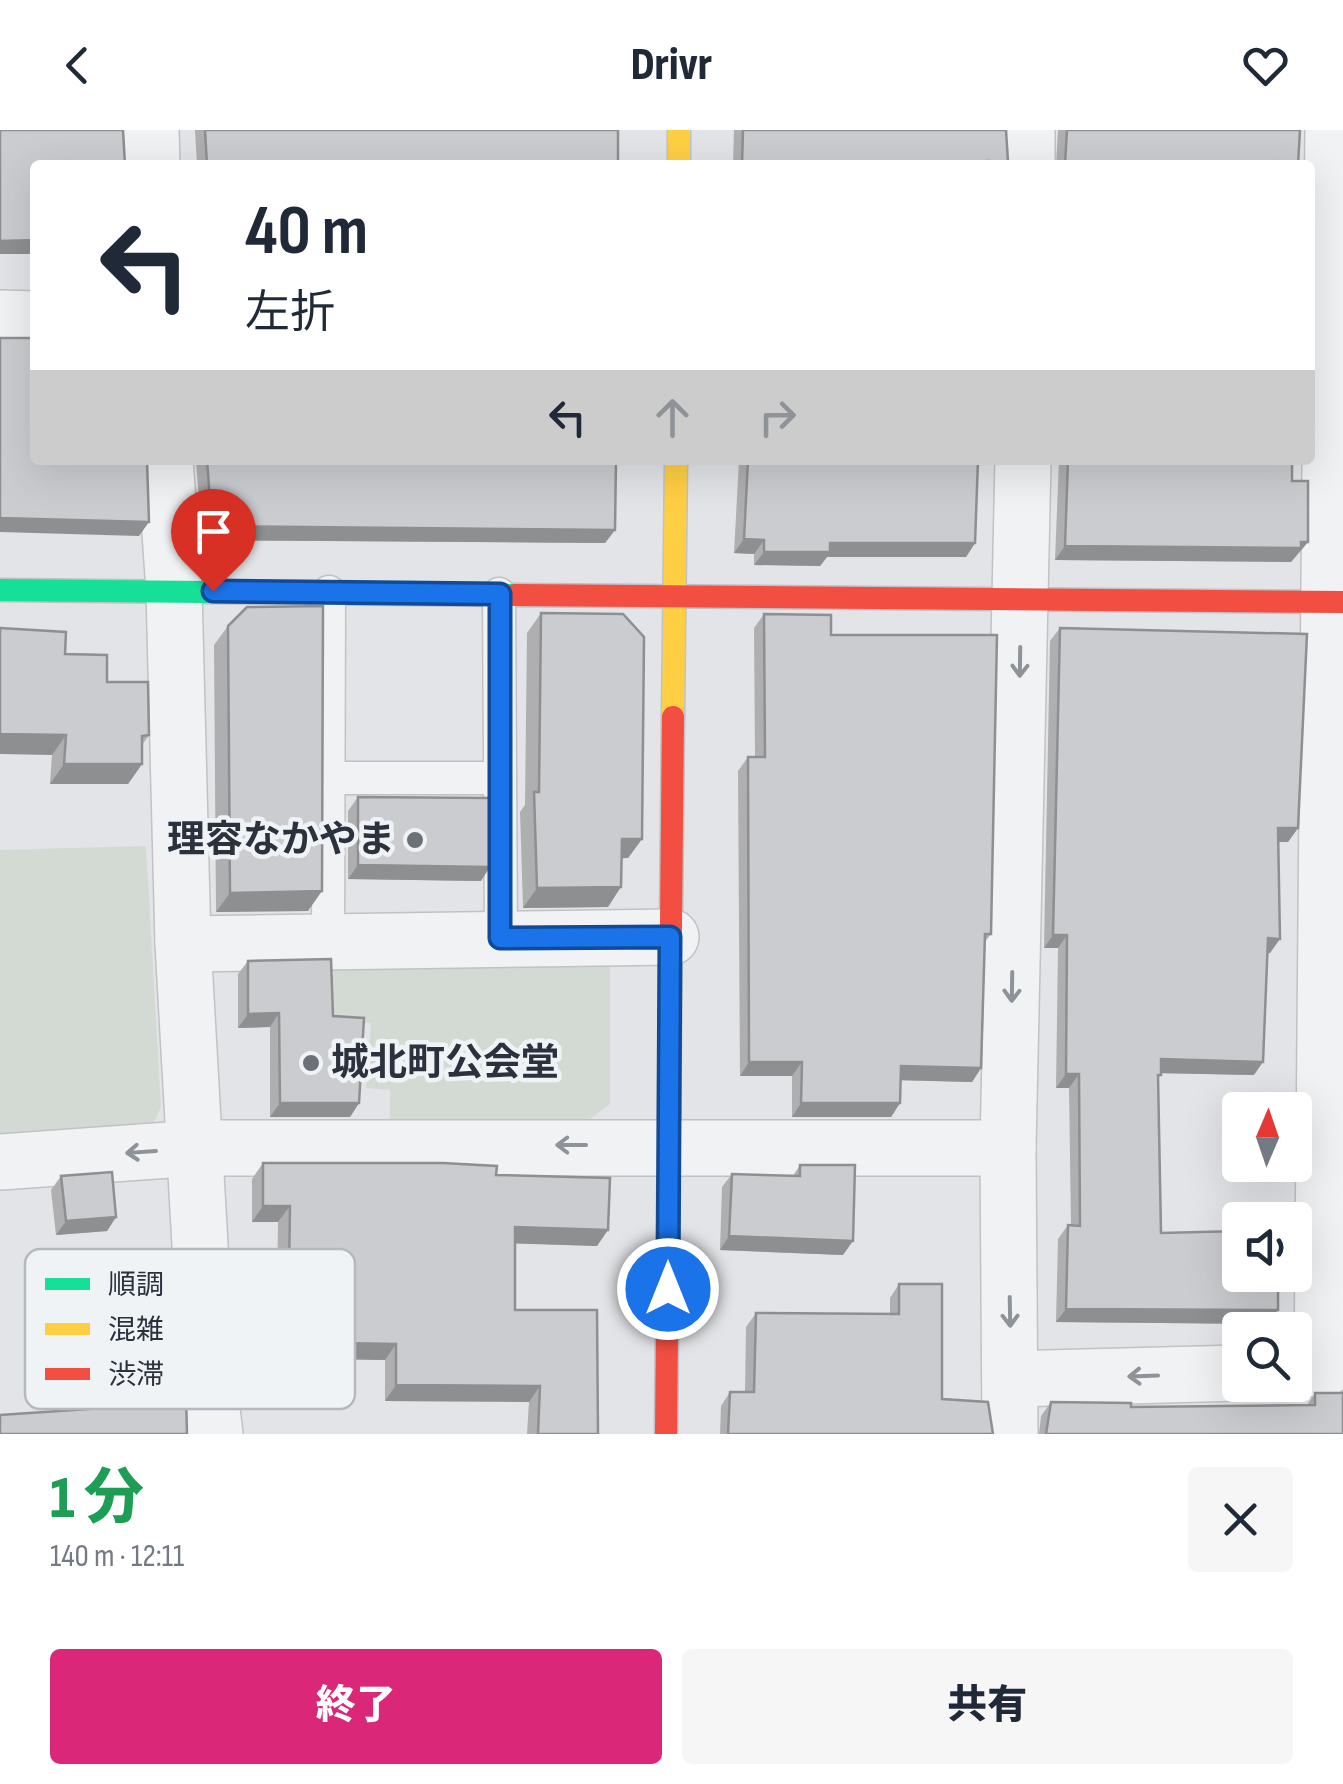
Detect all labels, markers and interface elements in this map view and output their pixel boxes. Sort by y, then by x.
icon: back [50,38,105,93]
text: Drivr [631,38,712,93]
icon: heart [1238,38,1293,93]
text: 40 m [245,190,368,274]
icon: left [80,200,210,330]
text: 左折 [245,286,335,341]
icon: left [540,390,595,445]
icon: ahead [645,390,700,445]
icon: right [750,390,805,445]
pin [171,489,256,592]
icon: arrive [186,504,241,559]
one-way arrow [1010,646,1029,678]
place label: 理容なかやま [167,818,395,863]
marker: 理容なかやま [404,829,426,851]
one-way arrow [1002,970,1022,1003]
place label: 城北町公会堂 [331,1041,559,1086]
marker: 城北町公会堂 [300,1052,322,1074]
north arrow [1222,1092,1312,1182]
map controls [1222,1092,1312,1402]
one-way arrow [555,1136,588,1154]
one-way arrow [126,1142,158,1161]
button: sound [1222,1202,1312,1292]
position arrow [616,1237,720,1341]
legend [25,1249,355,1409]
text: 順調 [108,1269,164,1302]
one-way arrow [1000,1296,1020,1328]
button: search [1222,1312,1312,1402]
text: 混雑 [108,1314,164,1347]
text: 渋滞 [108,1359,164,1392]
one-way arrow [1127,1366,1159,1385]
text: 1 分 [50,1463,144,1535]
button: close [1188,1467,1293,1572]
text: 140 m · 12:11 [50,1537,184,1576]
button: 終了 [50,1649,662,1764]
button: 共有 [682,1649,1293,1764]

